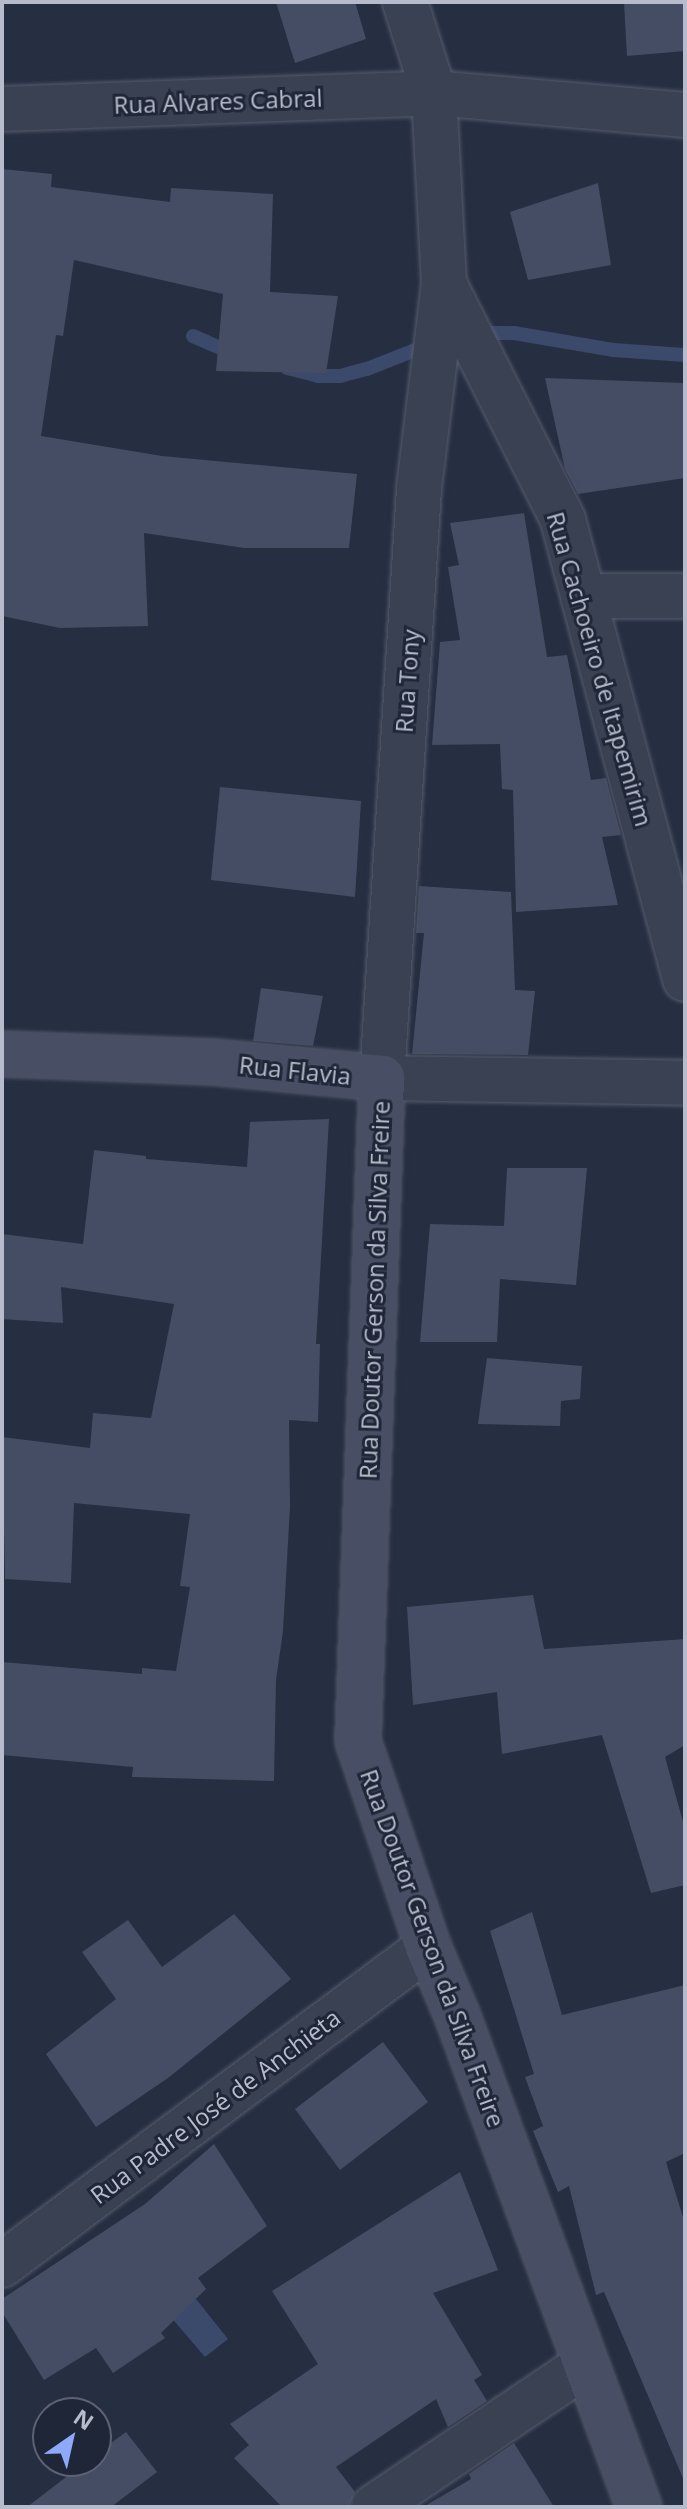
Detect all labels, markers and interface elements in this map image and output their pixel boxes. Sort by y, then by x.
street label: Rua Alvares Cabral [113,83,323,119]
street label: Rua Cachoeiro de Itapemirim [541,508,659,830]
street label: Rua Tony [389,628,425,734]
street label: Rua Flavia [238,1050,352,1090]
street label: Rua Doutor Gerson da Silva Freire [353,1100,395,1480]
street label: Rua Doutor Gerson da Silva Freire [355,1765,511,2131]
street label: Rua Padre José de Anchieta [85,2003,345,2209]
north arrow [32,2397,112,2477]
text: N [68,2401,100,2436]

